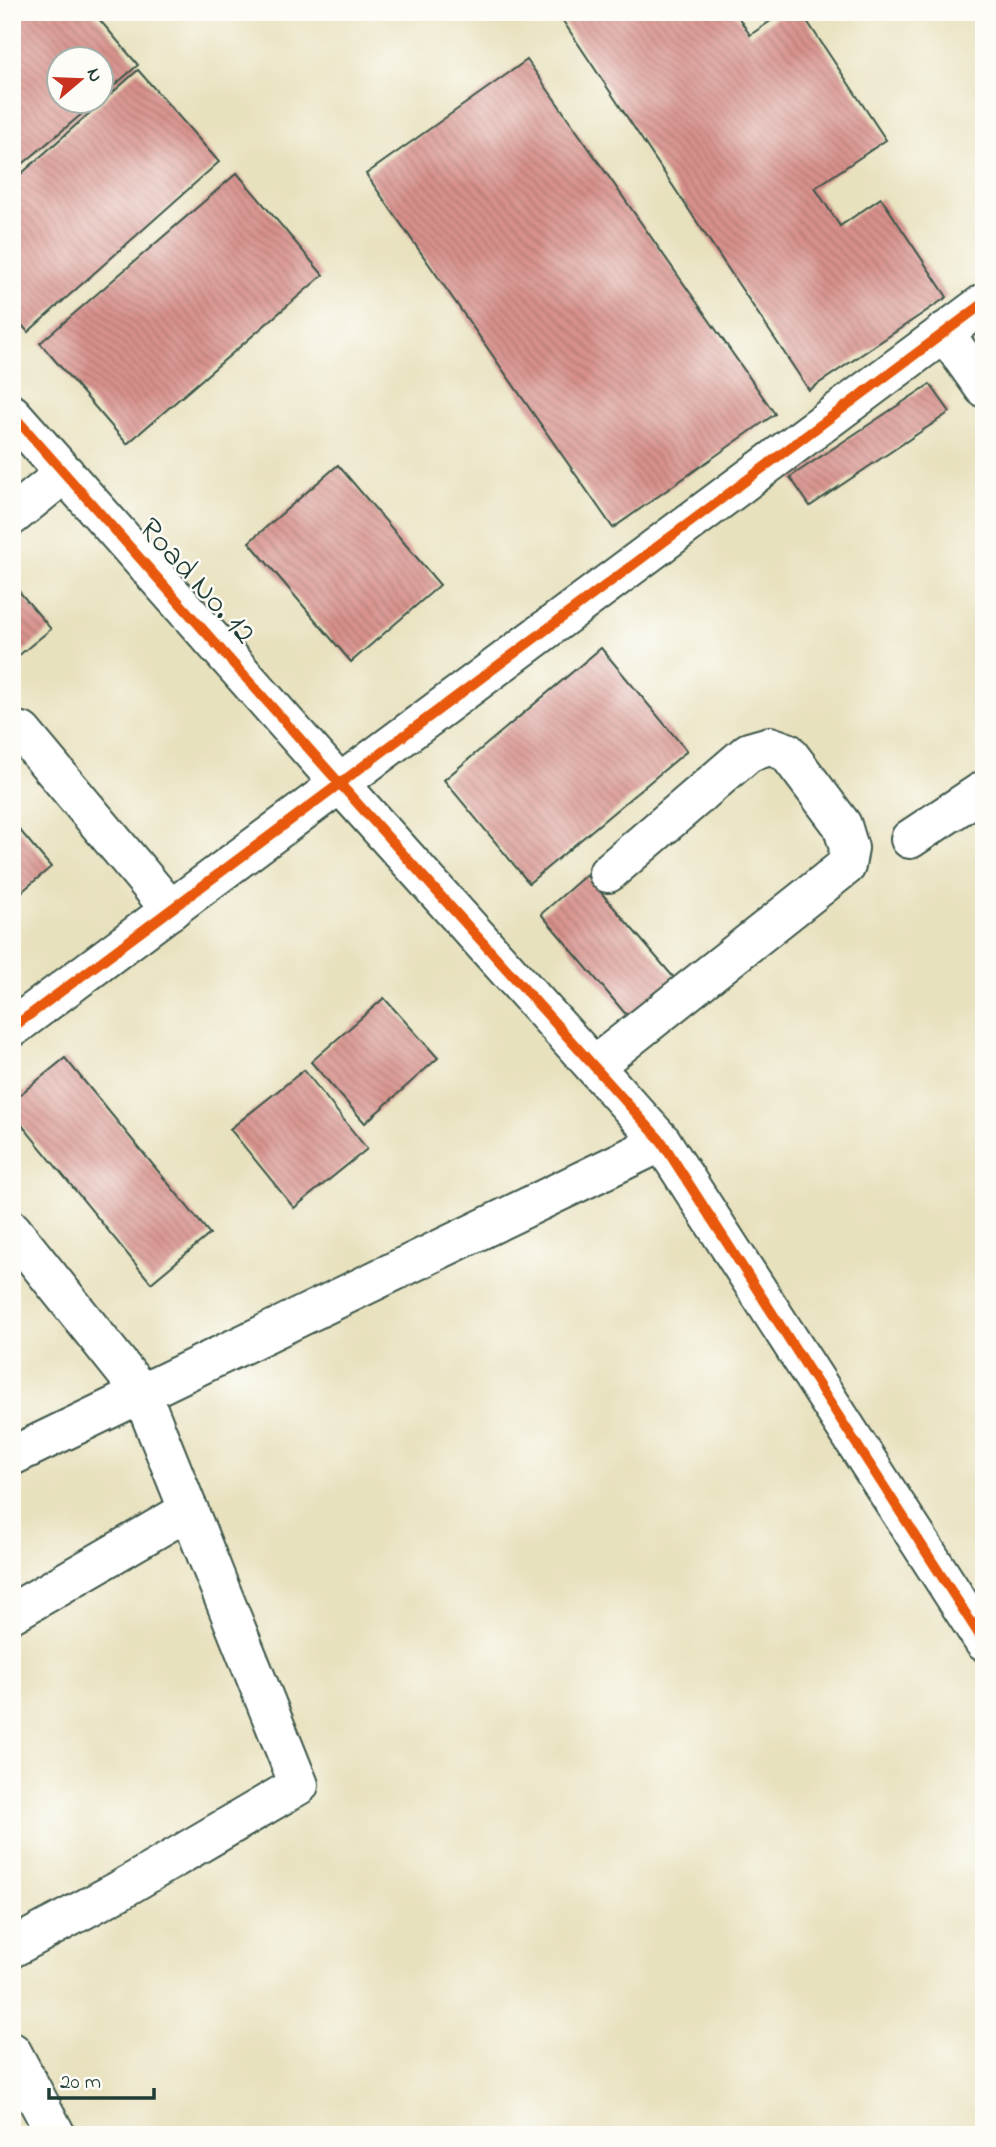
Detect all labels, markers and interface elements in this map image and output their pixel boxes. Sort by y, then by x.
north arrow [46,46,116,116]
text: N [79,65,109,86]
street label: Road No. 12 [126,508,266,656]
scale bar [49,2056,154,2100]
text: 20 m [60,2068,101,2098]

